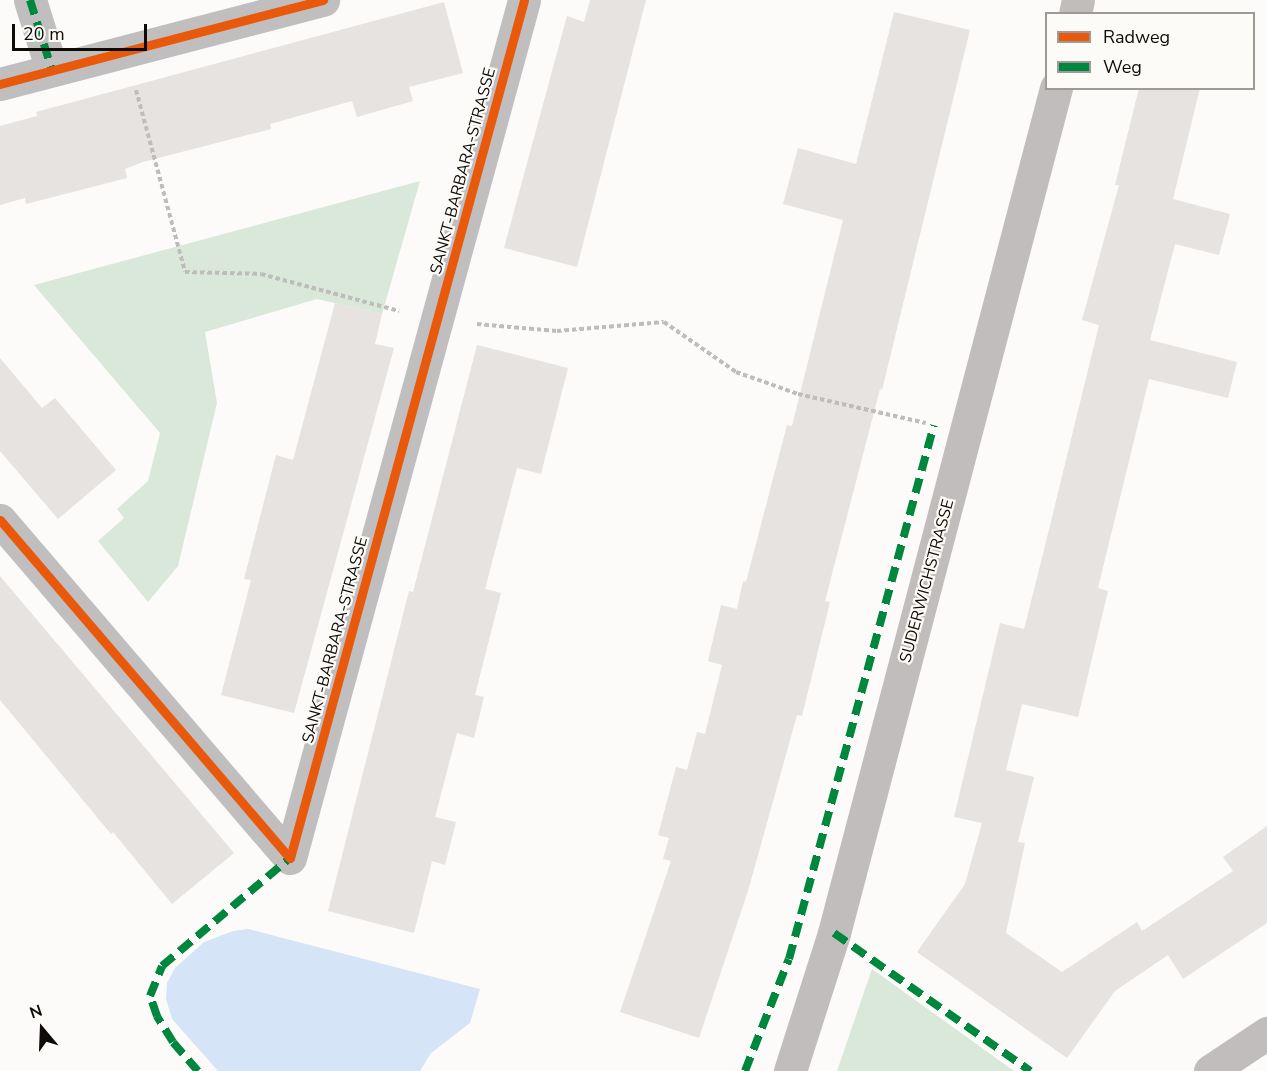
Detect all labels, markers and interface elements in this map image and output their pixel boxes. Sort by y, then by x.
scale bar [15,12,150,50]
legend [1045,12,1255,90]
text: 20 m [23,22,65,46]
text: Radweg [1103,25,1170,49]
text: Weg [1103,55,1142,79]
street label: SANKT-BARBARA-STRASSE [426,66,500,276]
street label: SUDERWICHSTRASSE [896,497,958,665]
street label: SANKT-BARBARA-STRASSE [298,535,372,745]
north arrow [12,999,72,1059]
text: N [27,1000,45,1024]

